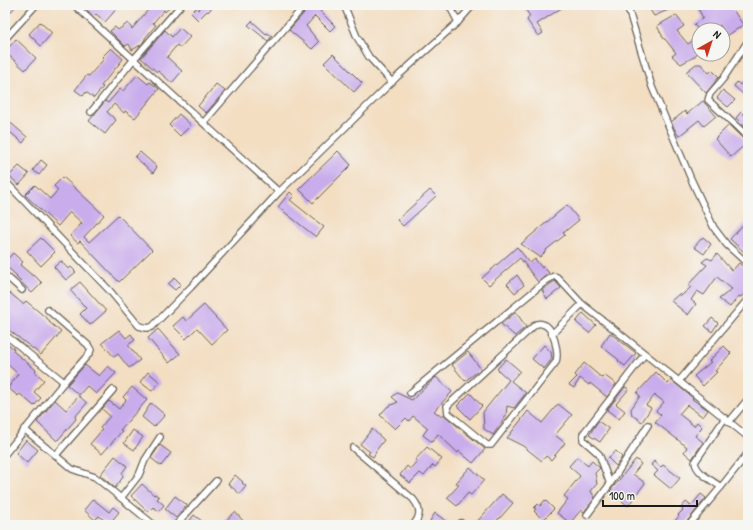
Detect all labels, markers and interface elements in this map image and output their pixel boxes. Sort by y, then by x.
north arrow [691,22,731,62]
text: N [711,27,724,42]
scale bar [603,482,697,508]
text: 100 m [609,487,635,504]

